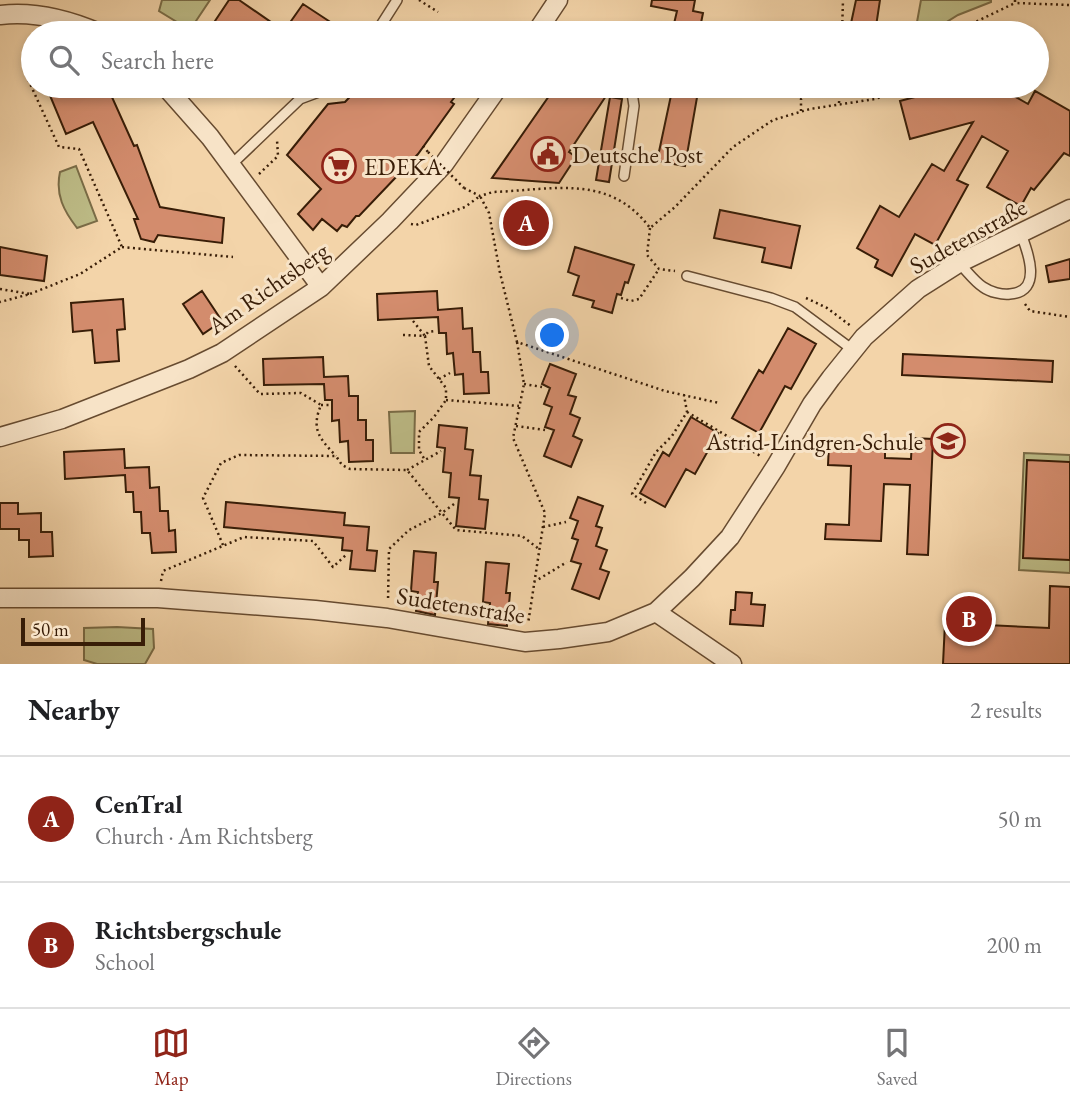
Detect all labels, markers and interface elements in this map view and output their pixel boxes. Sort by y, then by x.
search box [21,21,1049,98]
icon: search [45,41,83,79]
text: Search here [101,43,214,77]
public building icon: Deutsche Post [529,135,567,173]
place label: Deutsche Post [572,139,703,170]
supermarket icon: EDEKA [320,147,358,185]
place label: EDEKA [364,151,443,182]
street label: Sudetenstraße [904,191,1032,281]
pin: A [503,197,549,249]
street label: Am Richtsberg [201,235,335,342]
your location [535,318,569,352]
school or university icon: Astrid-Lindgren-Schule [929,422,967,460]
place label: Astrid-Lindgren-Schule [705,426,923,457]
street label: Sudetenstraße [395,580,527,630]
pin: B [946,593,992,645]
scale bar [21,615,145,647]
text: 50 m [32,617,69,642]
text: Nearby [28,690,120,729]
text: 2 results [970,695,1042,725]
text: CenTral [95,787,183,821]
text: A [43,804,59,834]
text: 50 m [997,804,1042,834]
text: Church · Am Richtsberg [95,821,313,851]
text: Richtsbergschule [95,913,281,947]
text: B [44,930,58,960]
text: 200 m [986,930,1042,960]
text: School [95,947,155,977]
tab: Map [152,1024,190,1091]
tab: Directions [495,1024,572,1091]
tab: Saved [877,1024,918,1091]

